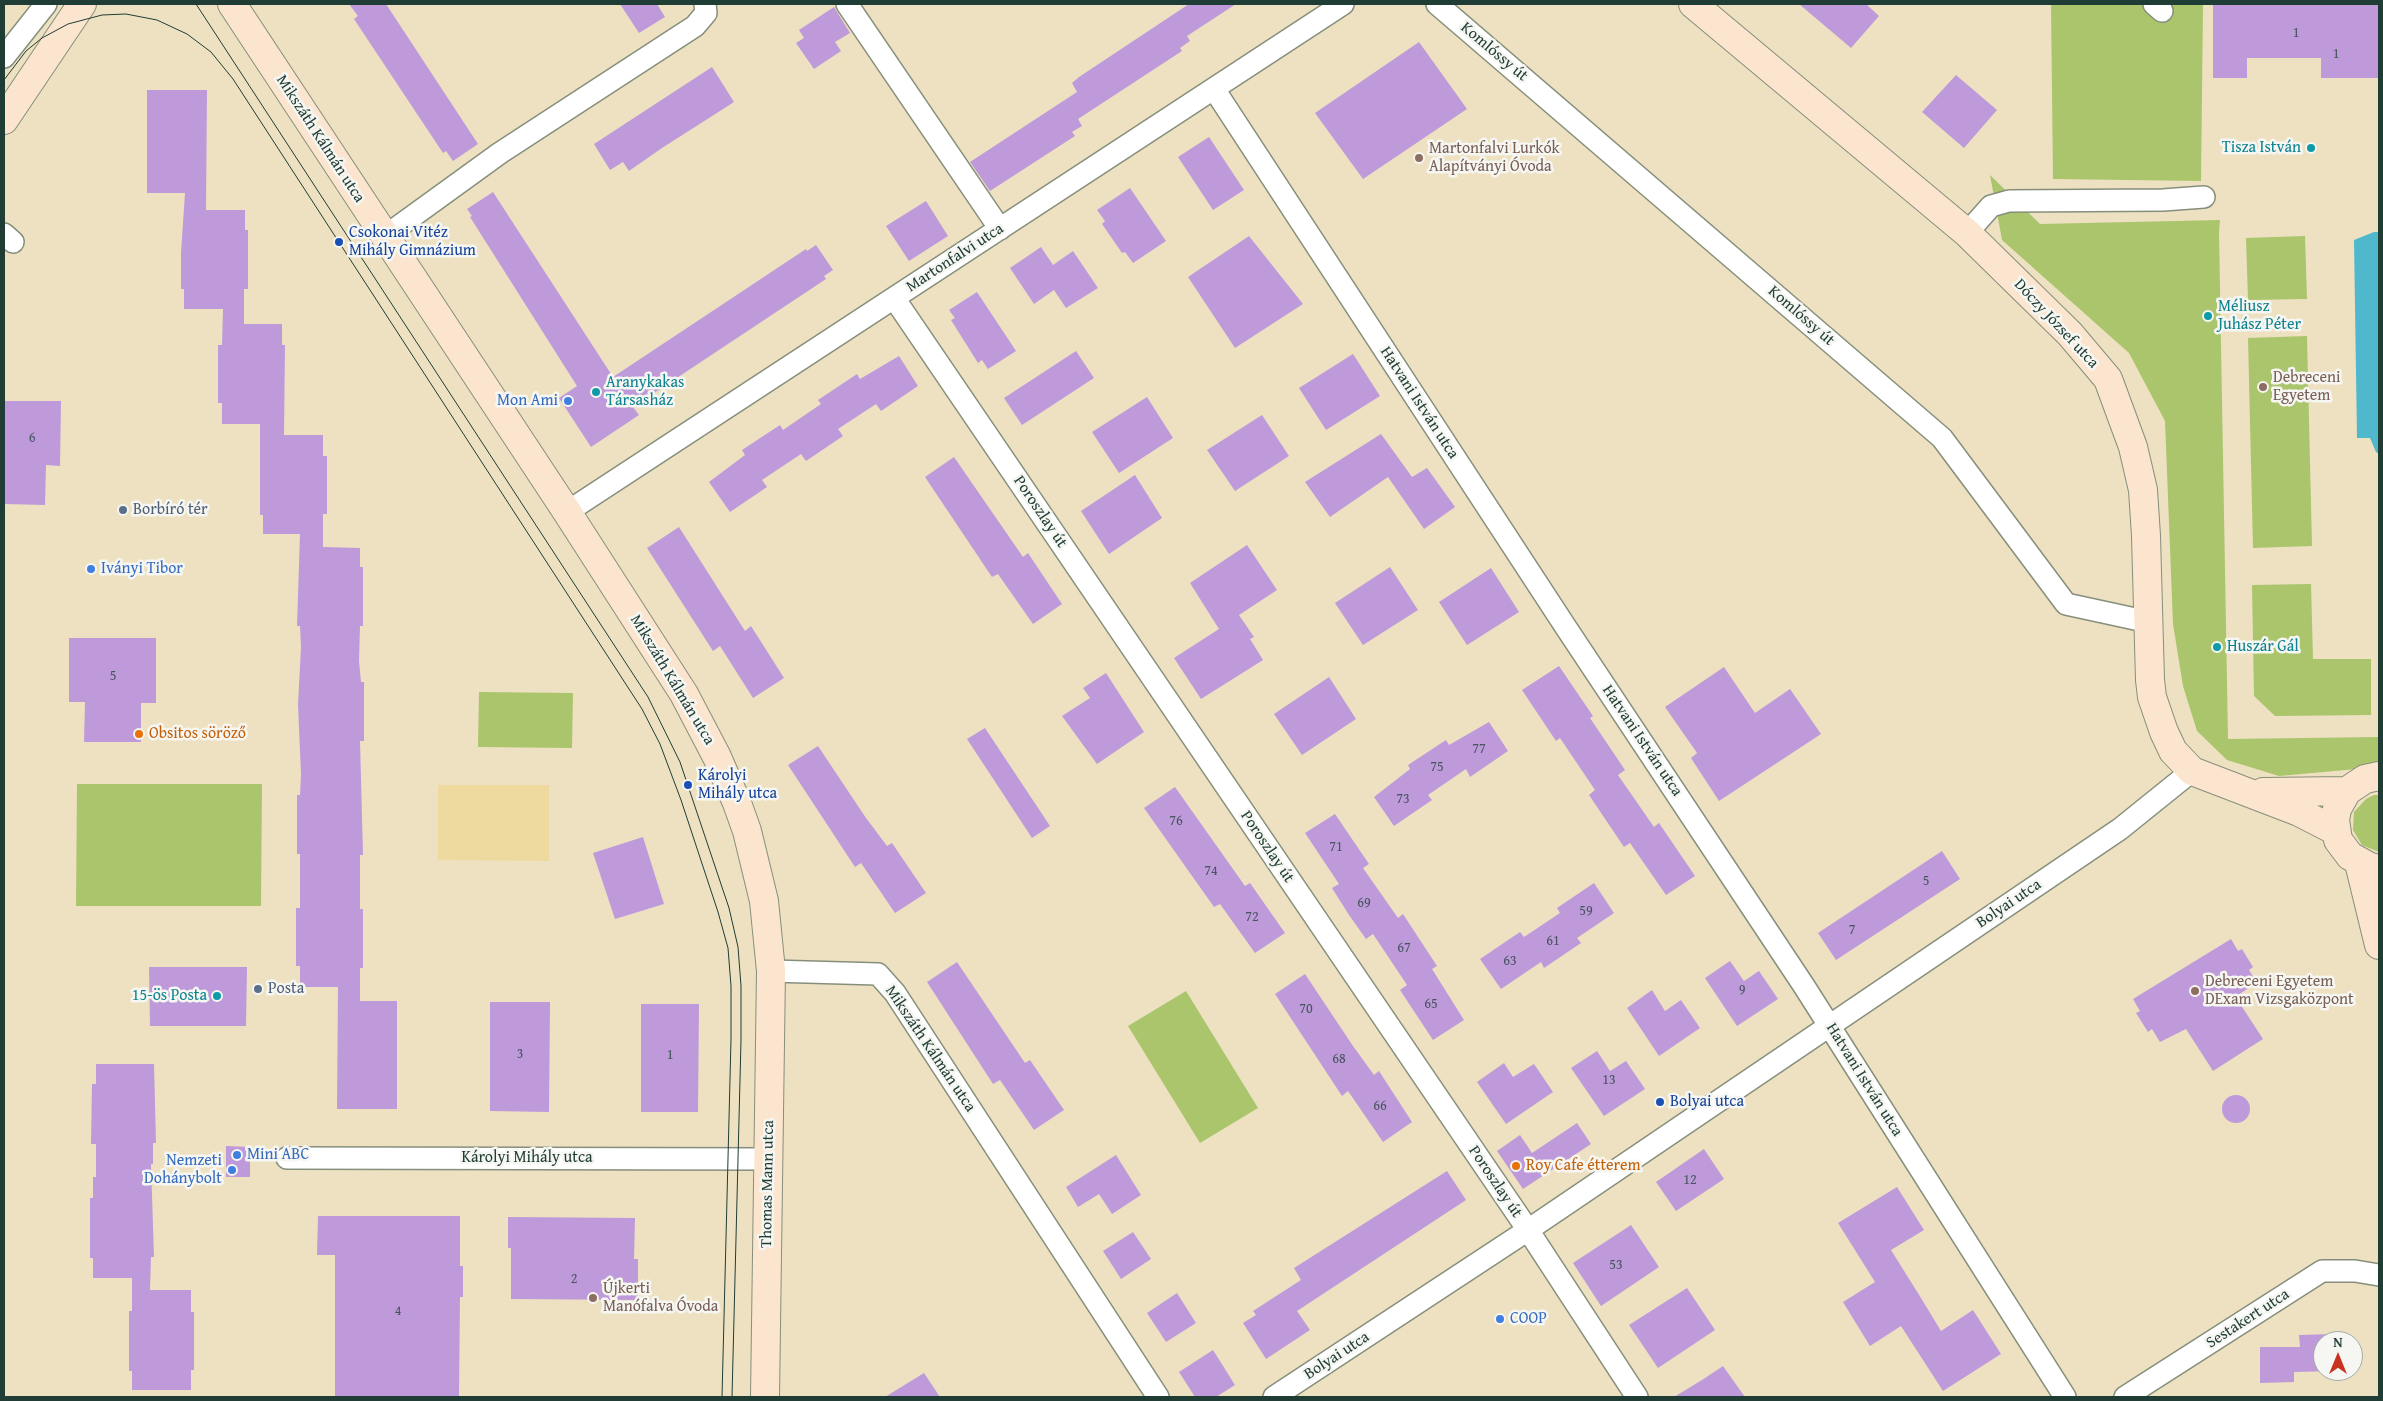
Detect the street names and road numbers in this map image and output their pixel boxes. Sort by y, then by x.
street label: Komlóssy út [1456,18,1532,86]
street label: Mikszáth Kálmán utca [272,72,368,206]
street label: Martonfalvi utca [903,219,1007,297]
street label: Dóczy József utca [2010,275,2102,373]
street label: Komlóssy út [1764,282,1838,350]
street label: Hatvani István utca [1376,343,1462,463]
street label: Poroszlay út [1009,472,1071,552]
street label: Mikszáth Kálmán utca [626,611,718,749]
street label: Hatvani István utca [1598,682,1686,800]
street label: Poroszlay út [1236,807,1298,887]
street label: Bolyai utca [1973,875,2045,933]
street label: Mikszáth Kálmán utca [881,982,979,1116]
street label: Hatvani István utca [1821,1020,1907,1140]
street label: Thomas Mann utca [757,1120,779,1248]
street label: Poroszlay út [1464,1142,1526,1222]
street label: Károlyi Mihály utca [461,1148,593,1168]
street label: Sestakert utca [2203,1285,2293,1353]
street label: Bolyai utca [1301,1328,1373,1384]

